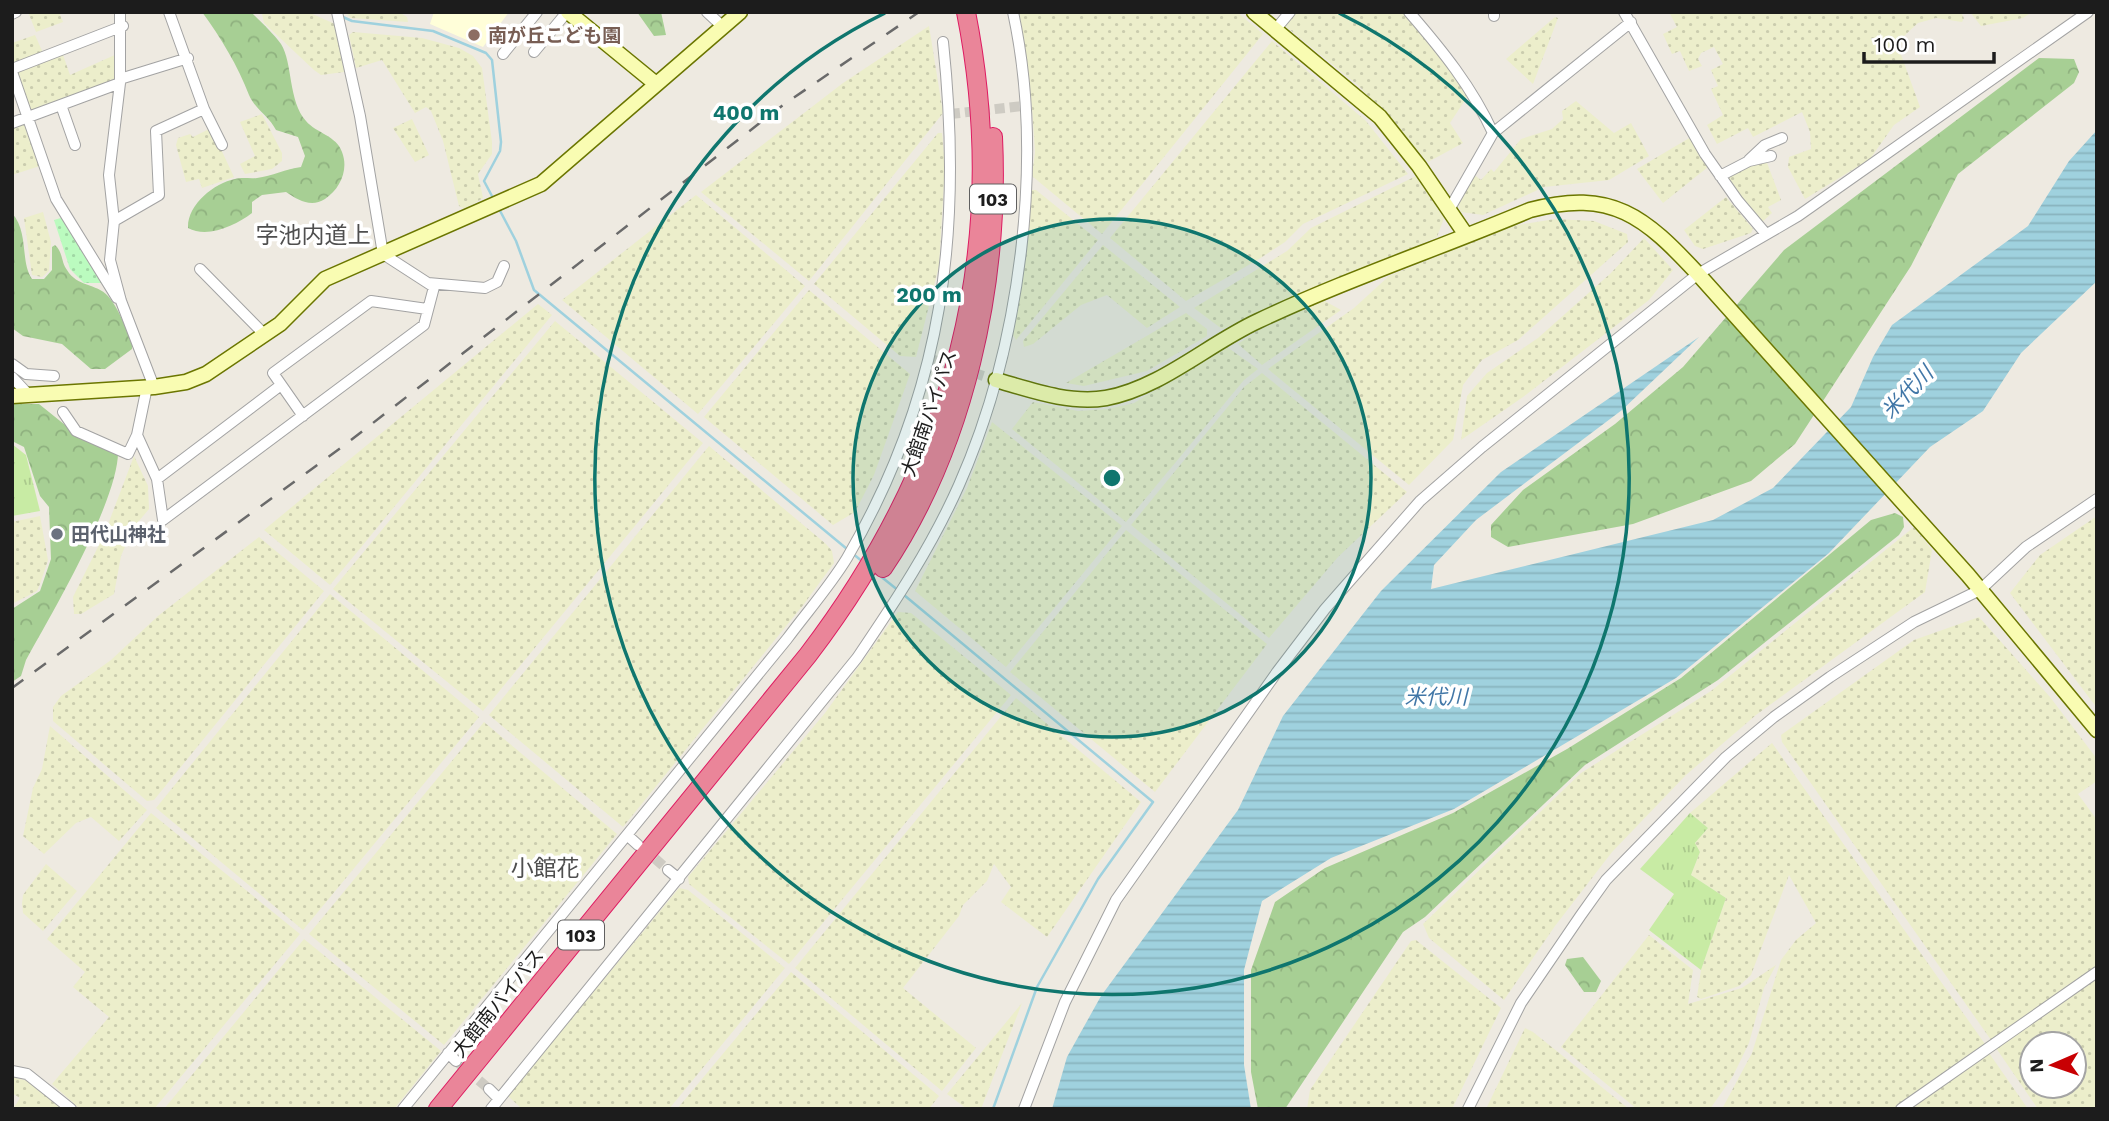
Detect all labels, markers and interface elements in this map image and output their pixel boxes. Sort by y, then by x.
scale bar [1864,21,1994,65]
place label: 南が丘こども園 [488,24,621,47]
marker: 南が丘こども園 [466,27,482,43]
text: 100 m [1874,32,1936,57]
text: 400 m [713,100,779,125]
road number: 103 [970,184,1016,214]
district label: 字池内道上 [256,222,371,249]
text: 200 m [896,282,962,307]
street label: 大館南バイパス [897,347,961,479]
water label: 米代川 [1876,359,1939,423]
centre of rings [1100,466,1124,490]
place label: 田代山神社 [71,523,166,546]
marker: 田代山神社 [49,526,65,542]
water label: 米代川 [1405,684,1469,709]
district label: 小館花 [511,855,580,882]
road number: 103 [558,920,604,950]
street label: 大館南バイパス [447,944,549,1062]
north arrow [2018,1030,2088,1100]
text: N [2025,1058,2048,1073]

